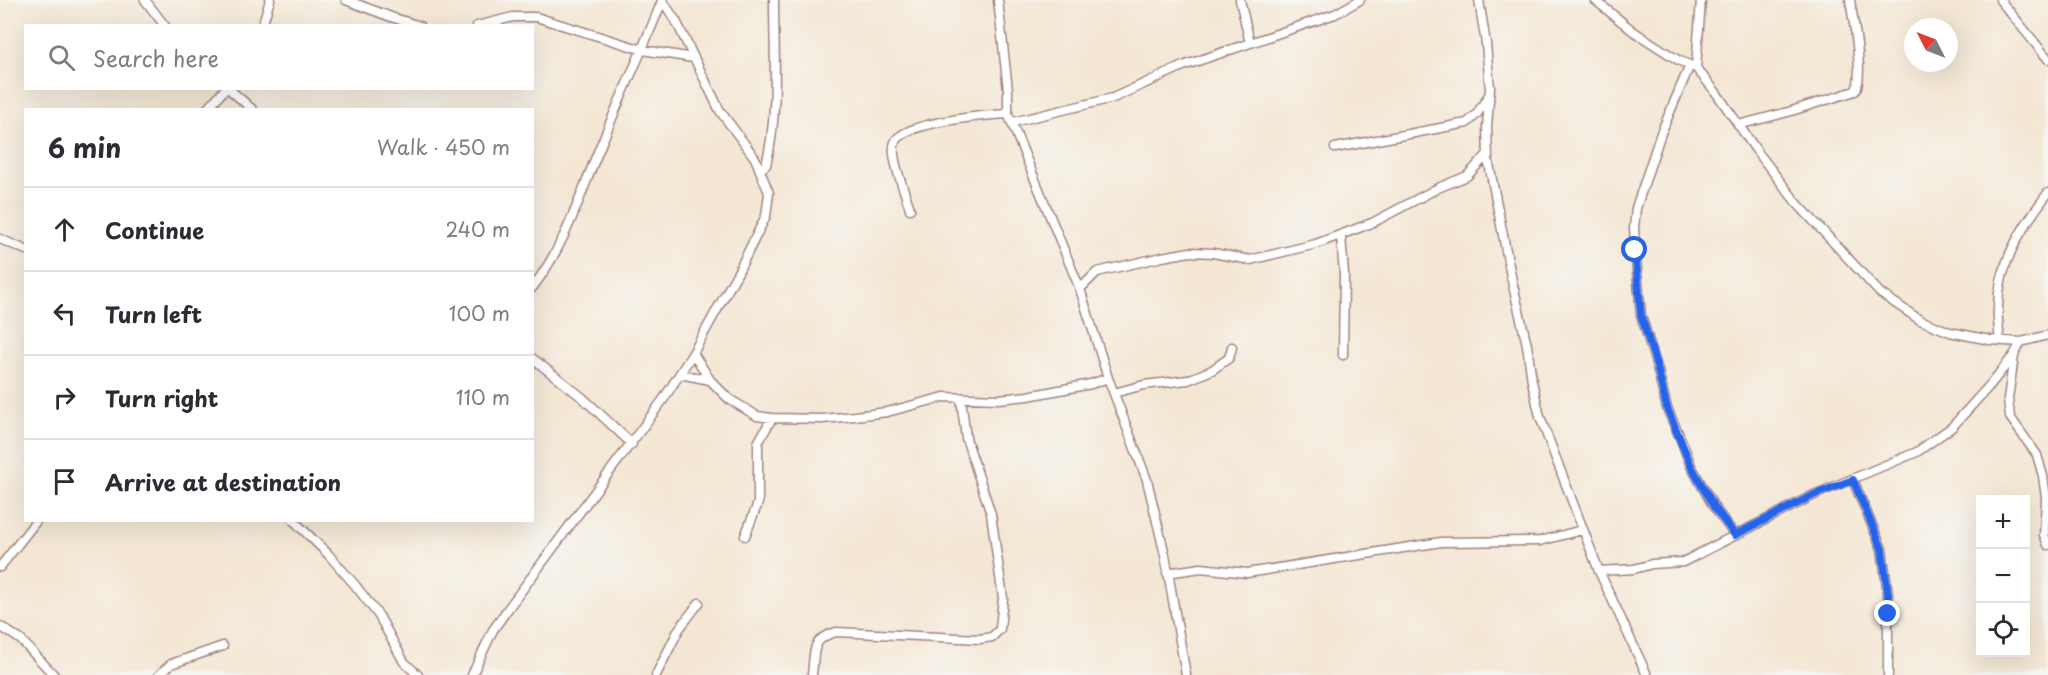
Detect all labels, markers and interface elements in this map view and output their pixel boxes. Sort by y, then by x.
north arrow [1904,18,1958,72]
search box [24,24,534,90]
icon: search [45,41,78,74]
text: Search here [93,41,219,74]
text: 6 min [48,128,121,167]
text: Walk · 450 m [377,132,510,162]
icon: ahead [48,213,81,246]
text: Continue [105,213,204,246]
text: 240 m [445,214,510,244]
route start [1621,236,1647,262]
icon: left [48,297,81,330]
text: Turn left [105,297,202,330]
text: 100 m [449,298,510,328]
icon: right [48,381,81,414]
text: Turn right [105,381,218,414]
text: 110 m [456,382,510,412]
icon: arrive [48,465,81,498]
text: Arrive at destination [105,465,341,498]
map controls [1976,495,2030,657]
button: + [1976,495,2030,549]
button: − [1976,549,2030,603]
route end [1874,600,1900,626]
button: locate [1976,603,2030,657]

